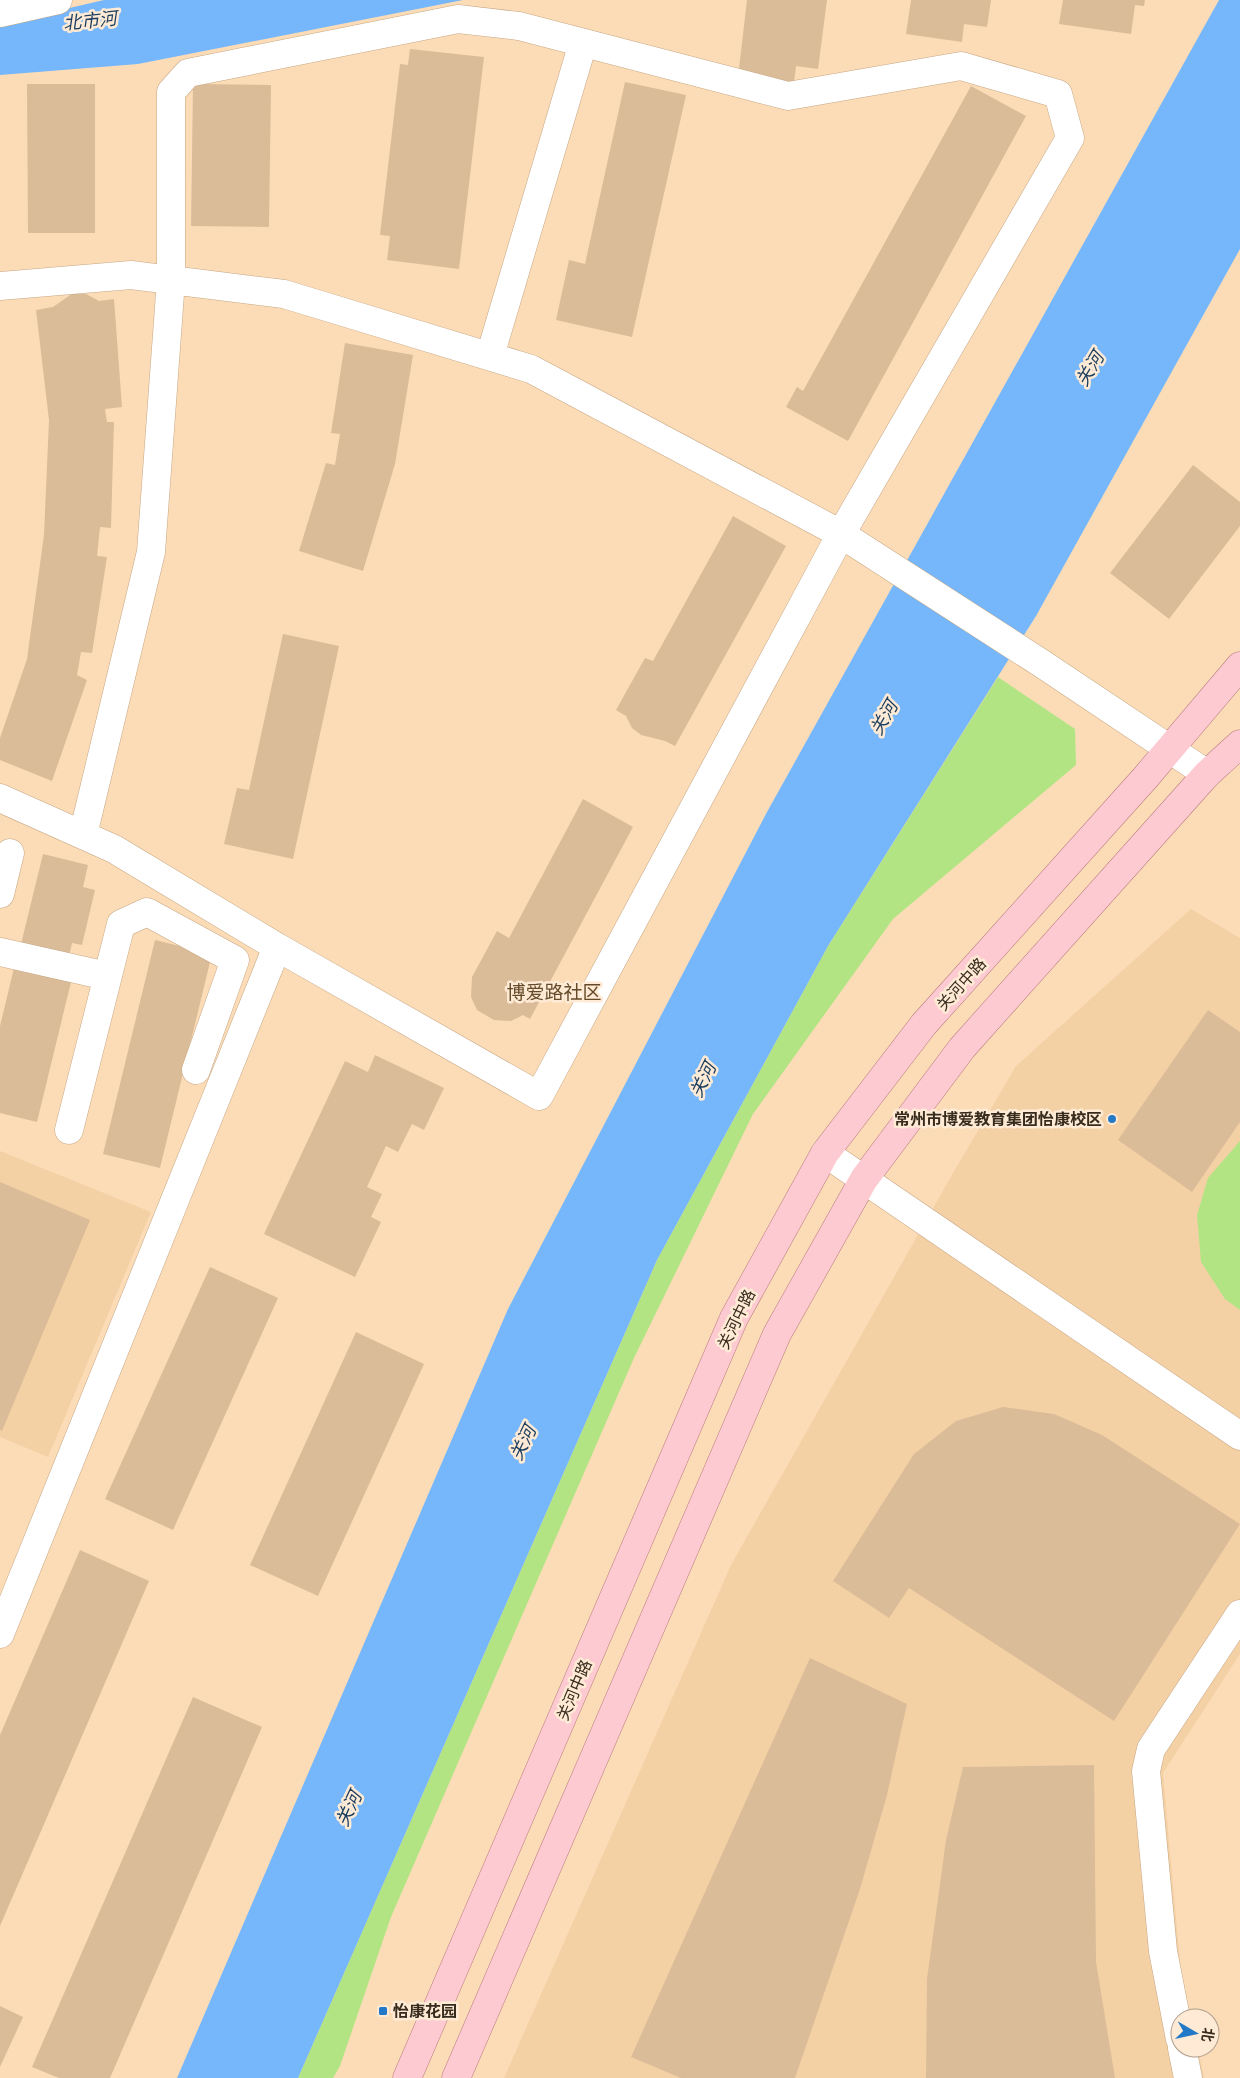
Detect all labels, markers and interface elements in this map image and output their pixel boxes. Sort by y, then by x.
water label: 北市河 [62,8,121,34]
water label: 关河 [1072,346,1109,390]
water label: 关河 [866,695,903,739]
street label: 关河中路 [934,955,989,1014]
district label: 博爱路社区 [506,982,602,1003]
water label: 关河 [686,1057,721,1101]
place label: 常州市博爱教育集团怡康校区 [894,1110,1102,1128]
marker: 常州市博爱教育集团怡康校区 [1106,1113,1118,1125]
street label: 关河中路 [715,1287,758,1352]
water label: 关河 [506,1420,541,1464]
street label: 关河中路 [554,1657,595,1723]
water label: 关河 [332,1786,367,1830]
place label: 怡康花园 [393,2003,457,2020]
marker: 怡康花园 [377,2005,389,2017]
north arrow [1170,2008,1220,2058]
text: 北 [1199,2027,1217,2043]

